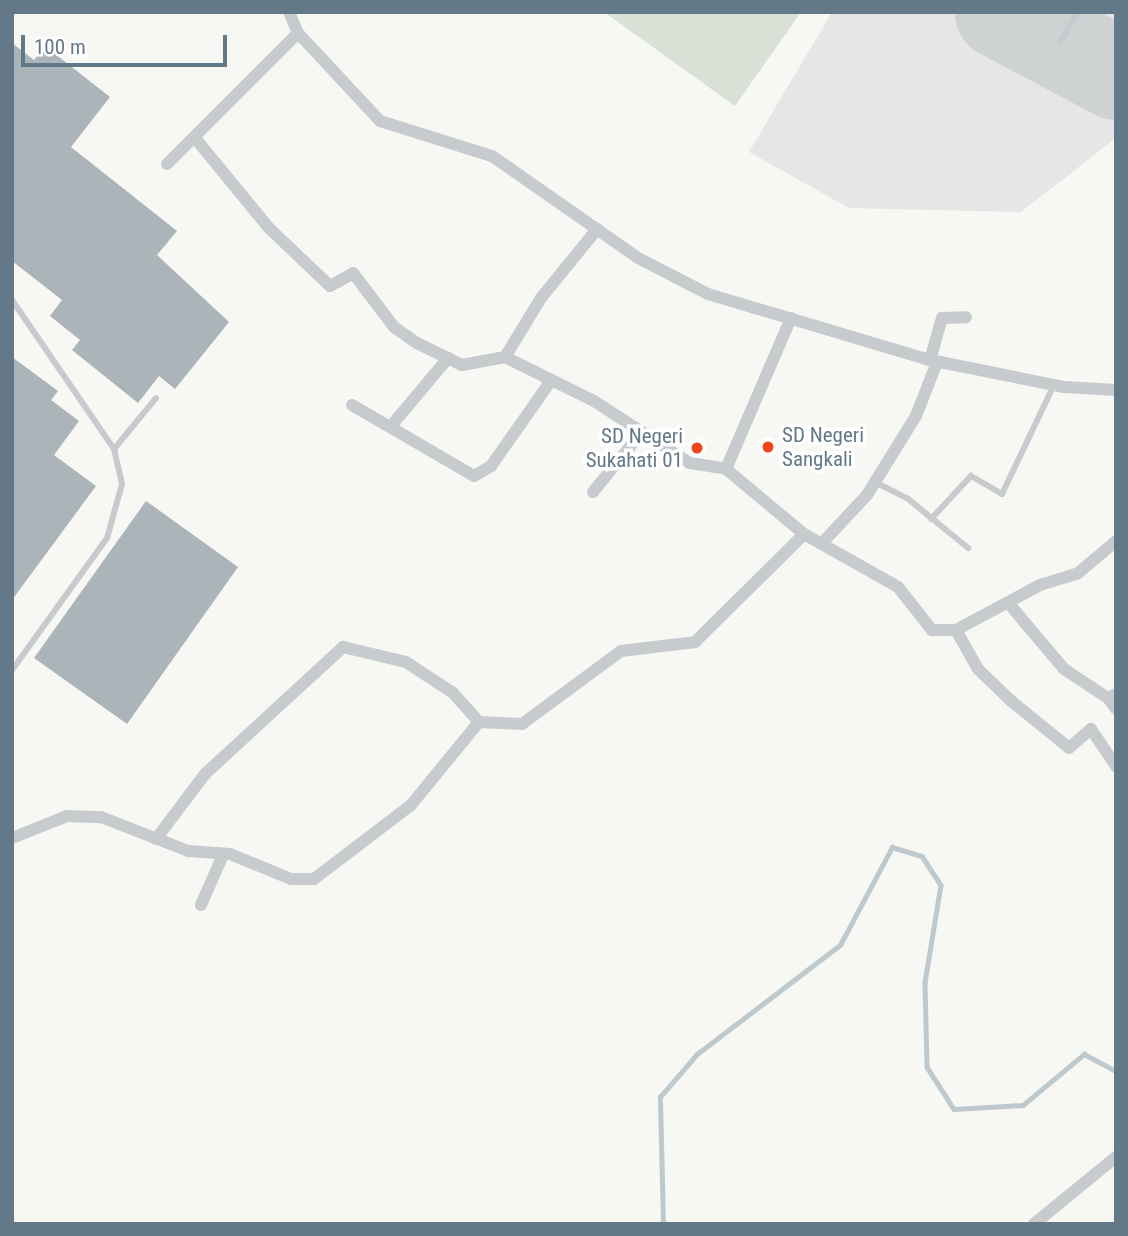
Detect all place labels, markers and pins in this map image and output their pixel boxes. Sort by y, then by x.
place label: SD Negeri Sangkali [782,422,864,472]
place label: SD Negeri Sukahati 01 [586,423,683,473]
marker: SD Negeri Sangkali [760,439,776,455]
marker: SD Negeri Sukahati 01 [689,440,705,456]

